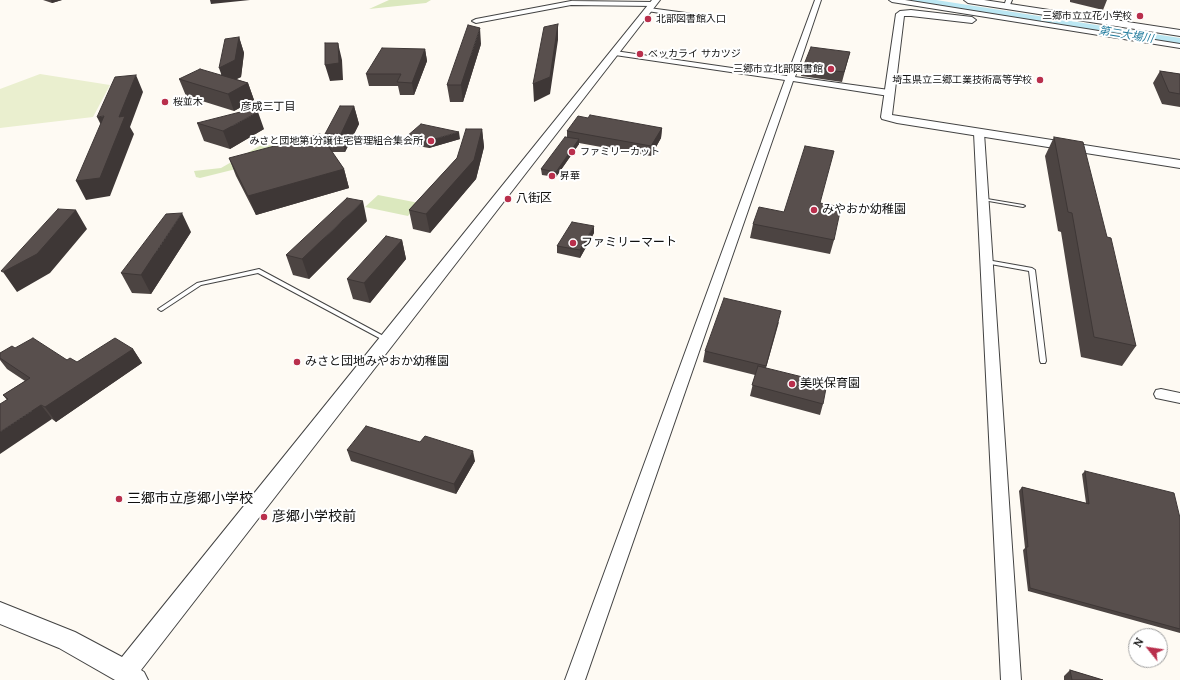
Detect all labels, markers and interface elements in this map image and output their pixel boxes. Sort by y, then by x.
place label: 三郷市立立花小学校 [1042,10,1132,22]
marker: 三郷市立立花小学校 [1135,11,1145,21]
place label: 北部図書館入口 [656,13,726,25]
marker: 北部図書館入口 [643,14,653,24]
water label: 第二大場川 [1098,24,1154,46]
place label: ベッカライ サカツジ [648,48,741,60]
marker: ベッカライ サカツジ [635,49,645,59]
place label: 三郷市立北部図書館 [733,63,823,75]
marker: 三郷市立北部図書館 [826,64,836,74]
place label: 埼玉県立三郷工業技術高等学校 [892,74,1032,86]
marker: 埼玉県立三郷工業技術高等学校 [1035,75,1045,85]
place label: 桜並木 [173,96,203,108]
marker: 桜並木 [160,97,170,107]
district label: 彦成三丁目 [241,100,295,114]
place label: みさと団地第1分譲住宅管理組合集会所 [249,135,423,147]
marker: みさと団地第1分譲住宅管理組合集会所 [426,136,436,146]
place label: ファミリーカット [580,146,660,158]
marker: ファミリーカット [567,147,577,157]
place label: 昇華 [560,170,580,182]
marker: 昇華 [547,171,557,181]
place label: 八街区 [516,192,552,206]
marker: 八街区 [503,194,513,204]
place label: みやおか幼稚園 [822,203,906,217]
marker: みやおか幼稚園 [809,205,819,215]
place label: ファミリーマート [581,236,677,250]
marker: ファミリーマート [568,238,578,248]
place label: みさと団地みやおか幼稚園 [305,355,449,369]
marker: みさと団地みやおか幼稚園 [292,357,302,367]
place label: 美咲保育園 [800,377,860,391]
marker: 美咲保育園 [787,379,797,389]
place label: 三郷市立彦郷小学校 [127,491,253,507]
marker: 三郷市立彦郷小学校 [114,494,124,504]
place label: 彦郷小学校前 [272,509,356,525]
marker: 彦郷小学校前 [259,512,269,522]
north arrow [1128,628,1168,668]
text: N [1130,635,1147,650]

